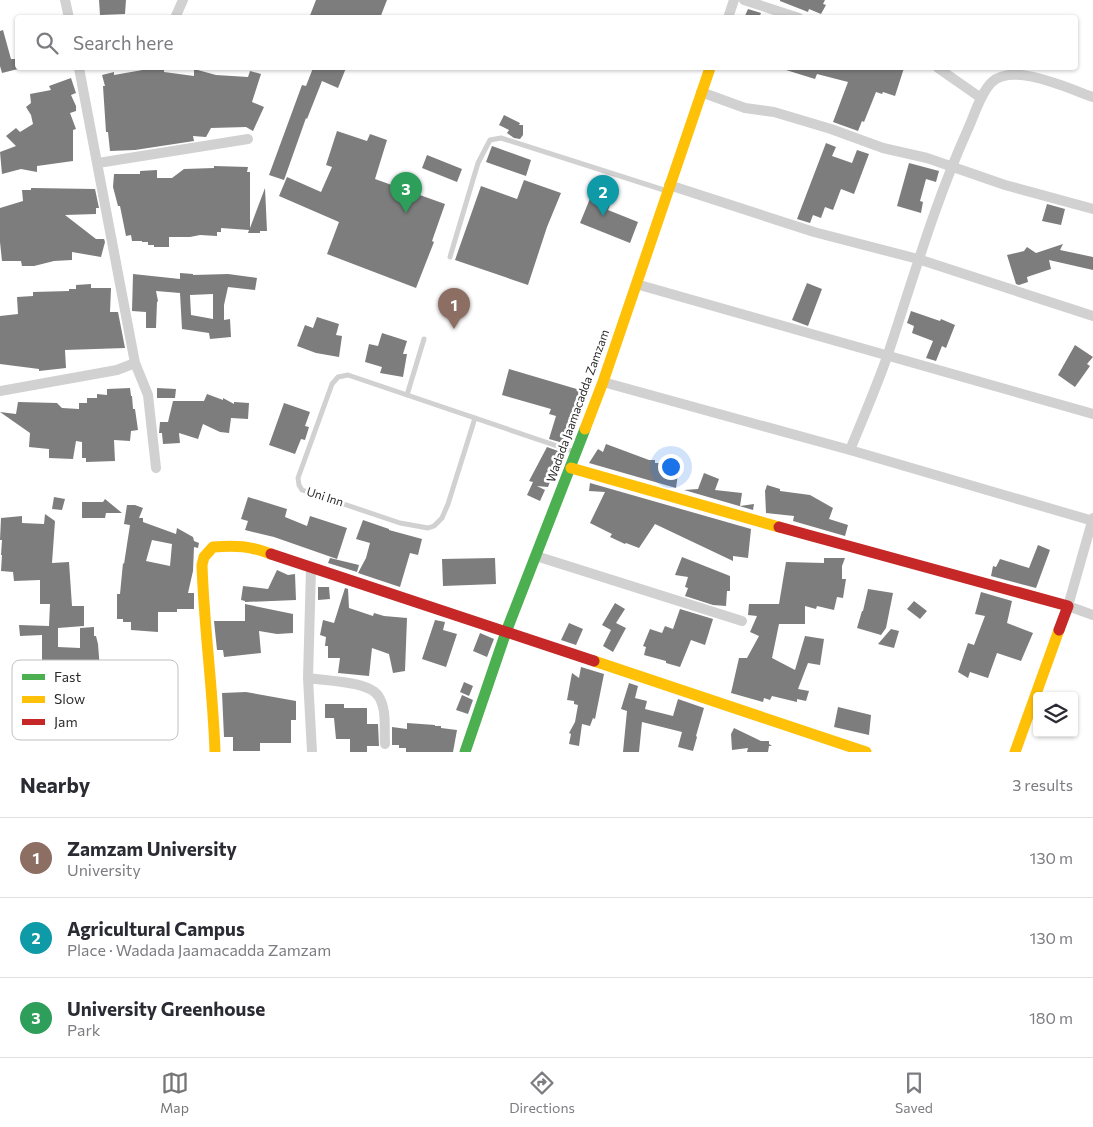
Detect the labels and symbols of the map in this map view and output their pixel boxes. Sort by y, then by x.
pin: 3 [390,172,422,213]
pin: 2 [587,175,619,216]
pin: 1 [438,288,470,329]
street label: Wadada Jaamacadda Zamzam [543,327,612,484]
your location [658,454,684,480]
street label: Uni Inn [305,483,346,509]
legend [12,660,178,740]
text: Fast [54,668,81,685]
text: Slow [54,690,85,707]
text: Jam [54,713,78,730]

